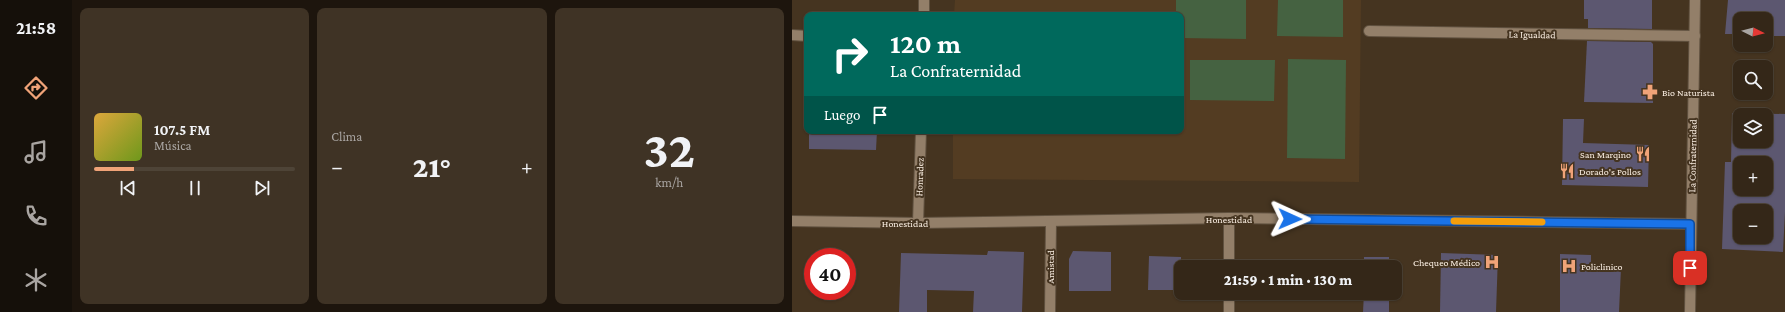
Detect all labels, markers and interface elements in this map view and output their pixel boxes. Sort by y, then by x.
north arrow [1733,12,1773,52]
map controls [1733,12,1773,244]
text: 21:58 [16,18,56,38]
icon: right [824,28,876,80]
text: 120 m [890,28,961,59]
street label: La Igualdad [1508,29,1556,40]
button: search [1733,60,1773,100]
text: La Confraternidad [890,61,1021,81]
icon: directions [22,74,50,102]
pharmacy icon: Bio Naturista [1641,83,1659,101]
place label: Bio Naturista [1662,87,1715,98]
icon: arrive [869,104,891,126]
text: Luego [824,107,861,123]
button: layers [1733,108,1773,148]
street label: La Confraternidad [1686,119,1699,193]
text: 32 [644,120,695,178]
text: 107.5 FM [154,122,210,138]
text: Clima [331,129,362,144]
icon: music [22,138,50,166]
text: Música [154,138,192,153]
restaurant icon: San Marqino [1634,145,1652,163]
place label: San Marqino [1580,149,1631,160]
text: 21° [413,150,451,183]
text: − [331,154,343,179]
text: + [521,154,533,179]
button: + [1733,156,1773,196]
street label: Honradez [913,157,926,197]
restaurant icon: Dorado's Pollos [1558,162,1576,180]
place label: Dorado's Pollos [1579,166,1641,177]
text: km/h [655,175,683,190]
icon: previous [117,177,139,199]
icon: pause [184,177,206,199]
icon: next [251,177,273,199]
position arrow [1269,198,1311,240]
icon: phone [22,202,50,230]
button: − [1733,204,1773,244]
street label: Honestidad [1206,214,1253,225]
street label: Honestidad [882,218,929,229]
speed limit sign: 40 [804,248,856,300]
street label: Amistad [1045,250,1056,284]
pin [1673,251,1707,285]
hospital icon: Chequeo Médico [1483,253,1501,271]
place label: Chequeo Médico [1413,257,1480,268]
hospital icon: Policlinico [1560,257,1578,275]
icon: arrive [1679,257,1701,279]
place label: Policlinico [1581,261,1622,272]
icon: climate [22,266,50,294]
text: 21:59 · 1 min · 130 m [1224,272,1352,288]

